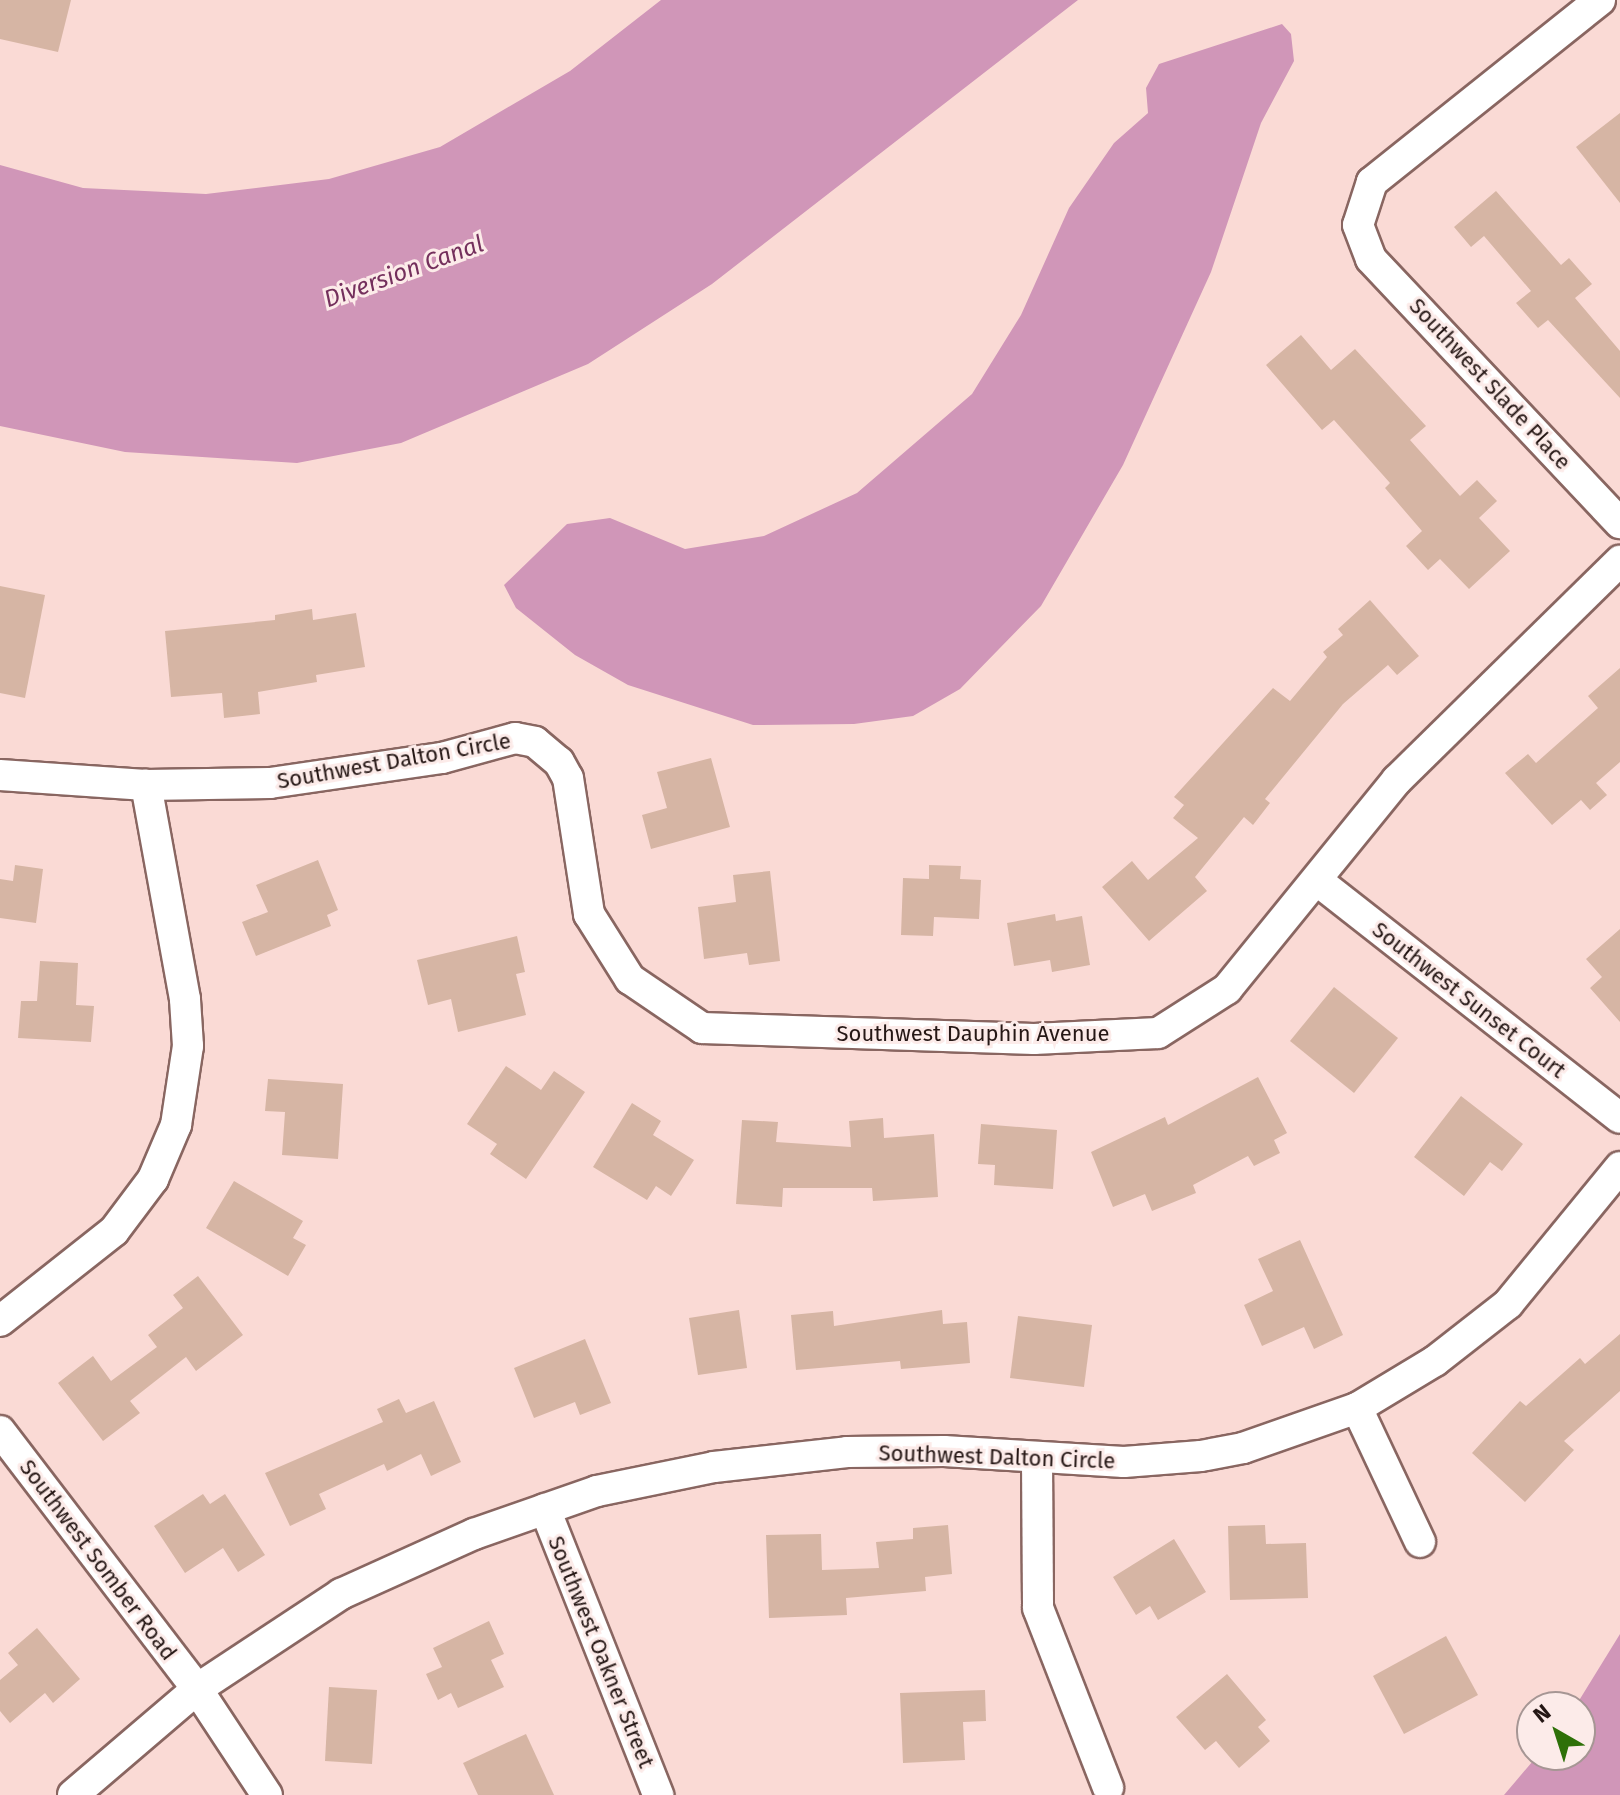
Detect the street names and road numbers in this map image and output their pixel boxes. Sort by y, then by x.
street label: Southwest Slade Place [1404,293,1576,475]
street label: Southwest Dalton Circle [275,727,513,795]
street label: Southwest Sunset Court [1367,916,1571,1084]
street label: Southwest Dauphin Avenue [837,1021,1109,1047]
street label: Southwest Dalton Circle [878,1440,1116,1474]
street label: Southwest Somber Road [14,1455,182,1665]
street label: Southwest Oakner Street [542,1532,660,1772]

